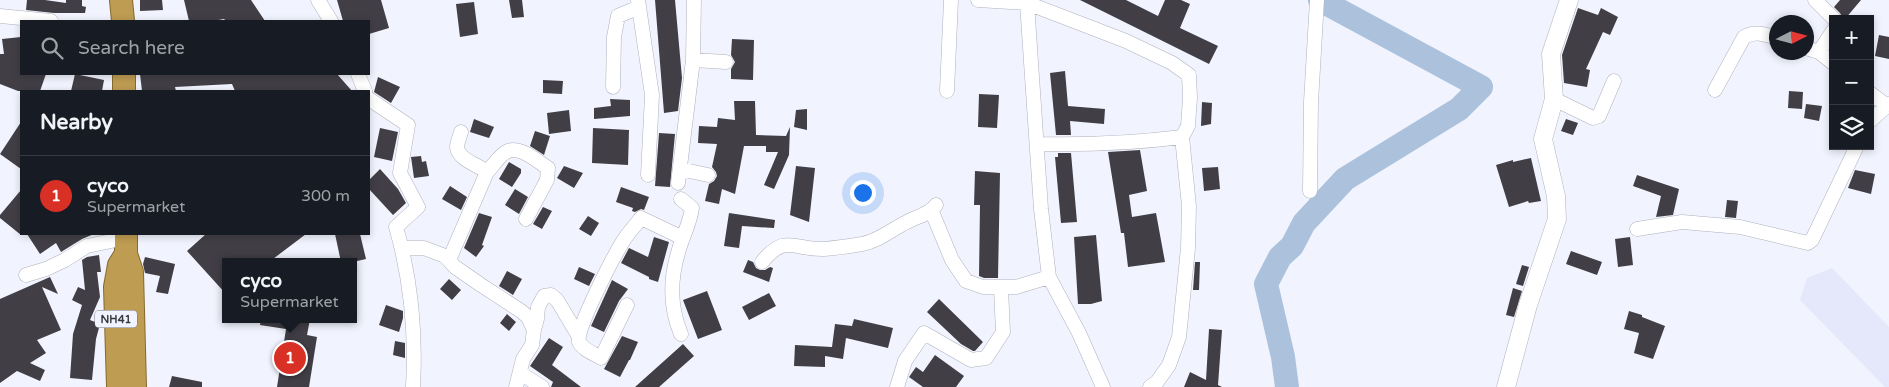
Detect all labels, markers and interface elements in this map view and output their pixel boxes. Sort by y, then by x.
north arrow [1769,15,1814,60]
map controls [1829,15,1874,150]
button: + [1829,15,1874,60]
search box [20,20,370,75]
icon: search [38,34,66,62]
text: Search here [78,37,185,59]
button: − [1829,60,1874,105]
button: layers [1829,105,1874,150]
text: Nearby [40,110,113,135]
text: cyco [87,175,129,197]
your location [850,180,876,206]
text: 1 [51,186,61,206]
text: 300 m [301,186,350,206]
text: Supermarket [87,197,185,217]
popup [222,258,357,323]
text: cyco [240,270,282,292]
text: Supermarket [240,292,339,312]
road number: NH41 [95,310,137,328]
pin: 1 [274,339,306,377]

